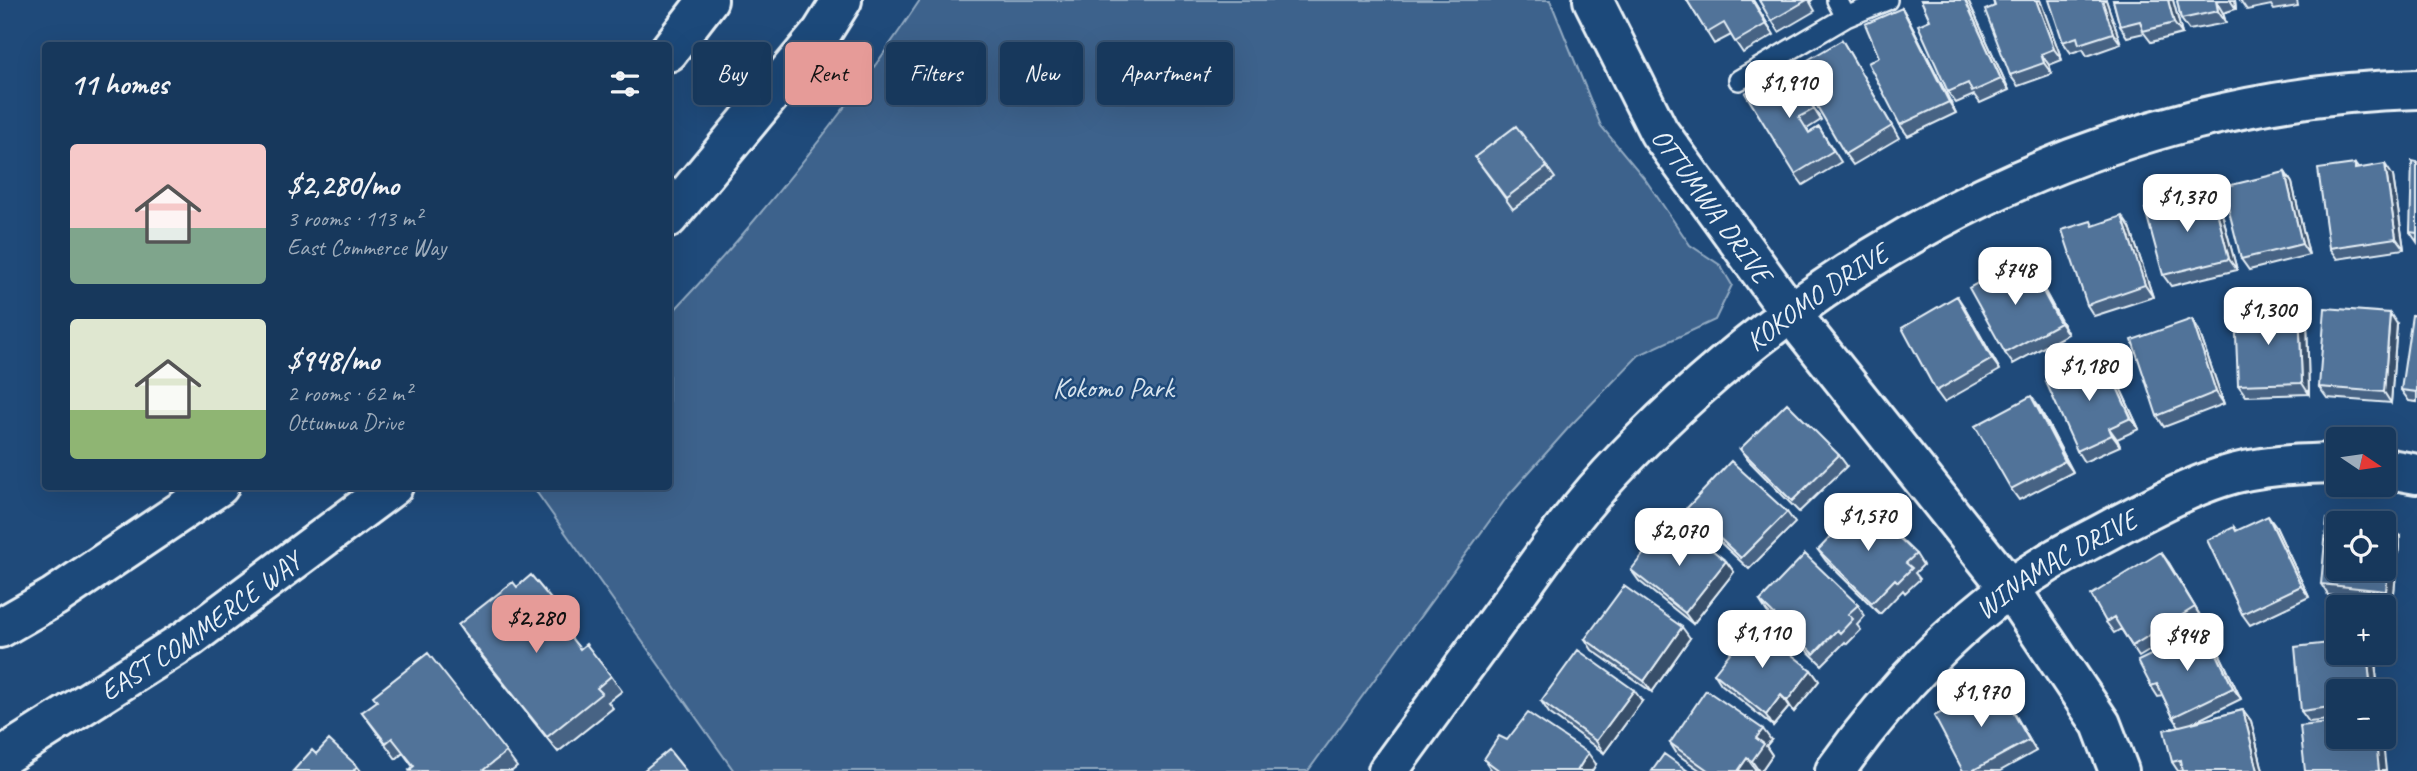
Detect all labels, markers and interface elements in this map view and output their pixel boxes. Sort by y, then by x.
chip: Buy [693,42,771,105]
chip: Rent [785,42,872,105]
chip: Filters [886,42,986,105]
chip: New [1000,42,1083,105]
chip: Apartment [1097,42,1233,105]
pin: $1,910 [1732,60,1846,120]
text: 11 homes [70,65,168,103]
icon: filters [606,65,644,103]
text: $1,910 [1761,68,1817,97]
street label: OTTUMWA DRIVE [1644,121,1782,292]
text: $2,280/mo [287,166,399,204]
icon: home [126,172,210,256]
pin: $1,370 [2130,174,2244,234]
text: $1,370 [2159,182,2215,211]
text: 3 rooms · 113 m² [287,204,422,233]
text: East Commerce Way [287,233,446,262]
street label: KOKOMO DRIVE [1738,233,1897,358]
pin: $748 [1974,247,2056,307]
text: $748 [1994,255,2036,284]
pin: $1,300 [2211,288,2325,347]
text: $1,300 [2240,295,2296,324]
text: $948/mo [287,341,379,379]
pin: $1,180 [2032,344,2146,403]
icon: home [126,347,210,431]
text: $1,180 [2061,351,2117,380]
park label: Kokomo Park [1053,370,1176,405]
text: 2 rooms · 62 m² [287,379,411,408]
text: Ottumwa Drive [287,408,403,437]
north arrow [2326,427,2396,497]
map controls [2326,427,2396,749]
pin: $1,570 [1811,494,1925,553]
street label: WINAMAC DRIVE [1968,499,2146,626]
text: $1,570 [1840,501,1896,530]
pin: $2,070 [1622,508,1736,568]
button: locate [2326,511,2396,581]
text: $2,070 [1651,516,1707,545]
street label: EAST COMMERCE WAY [93,541,311,708]
button: + [2326,595,2396,665]
pin: $2,280 [479,596,593,655]
text: $2,280 [508,603,564,632]
pin: $1,110 [1705,610,1819,670]
pin: $948 [2146,614,2228,673]
text: $1,110 [1734,618,1790,647]
text: $948 [2166,621,2208,650]
pin: $1,970 [1924,670,2038,729]
text: $1,970 [1953,677,2009,706]
button: − [2326,679,2396,749]

